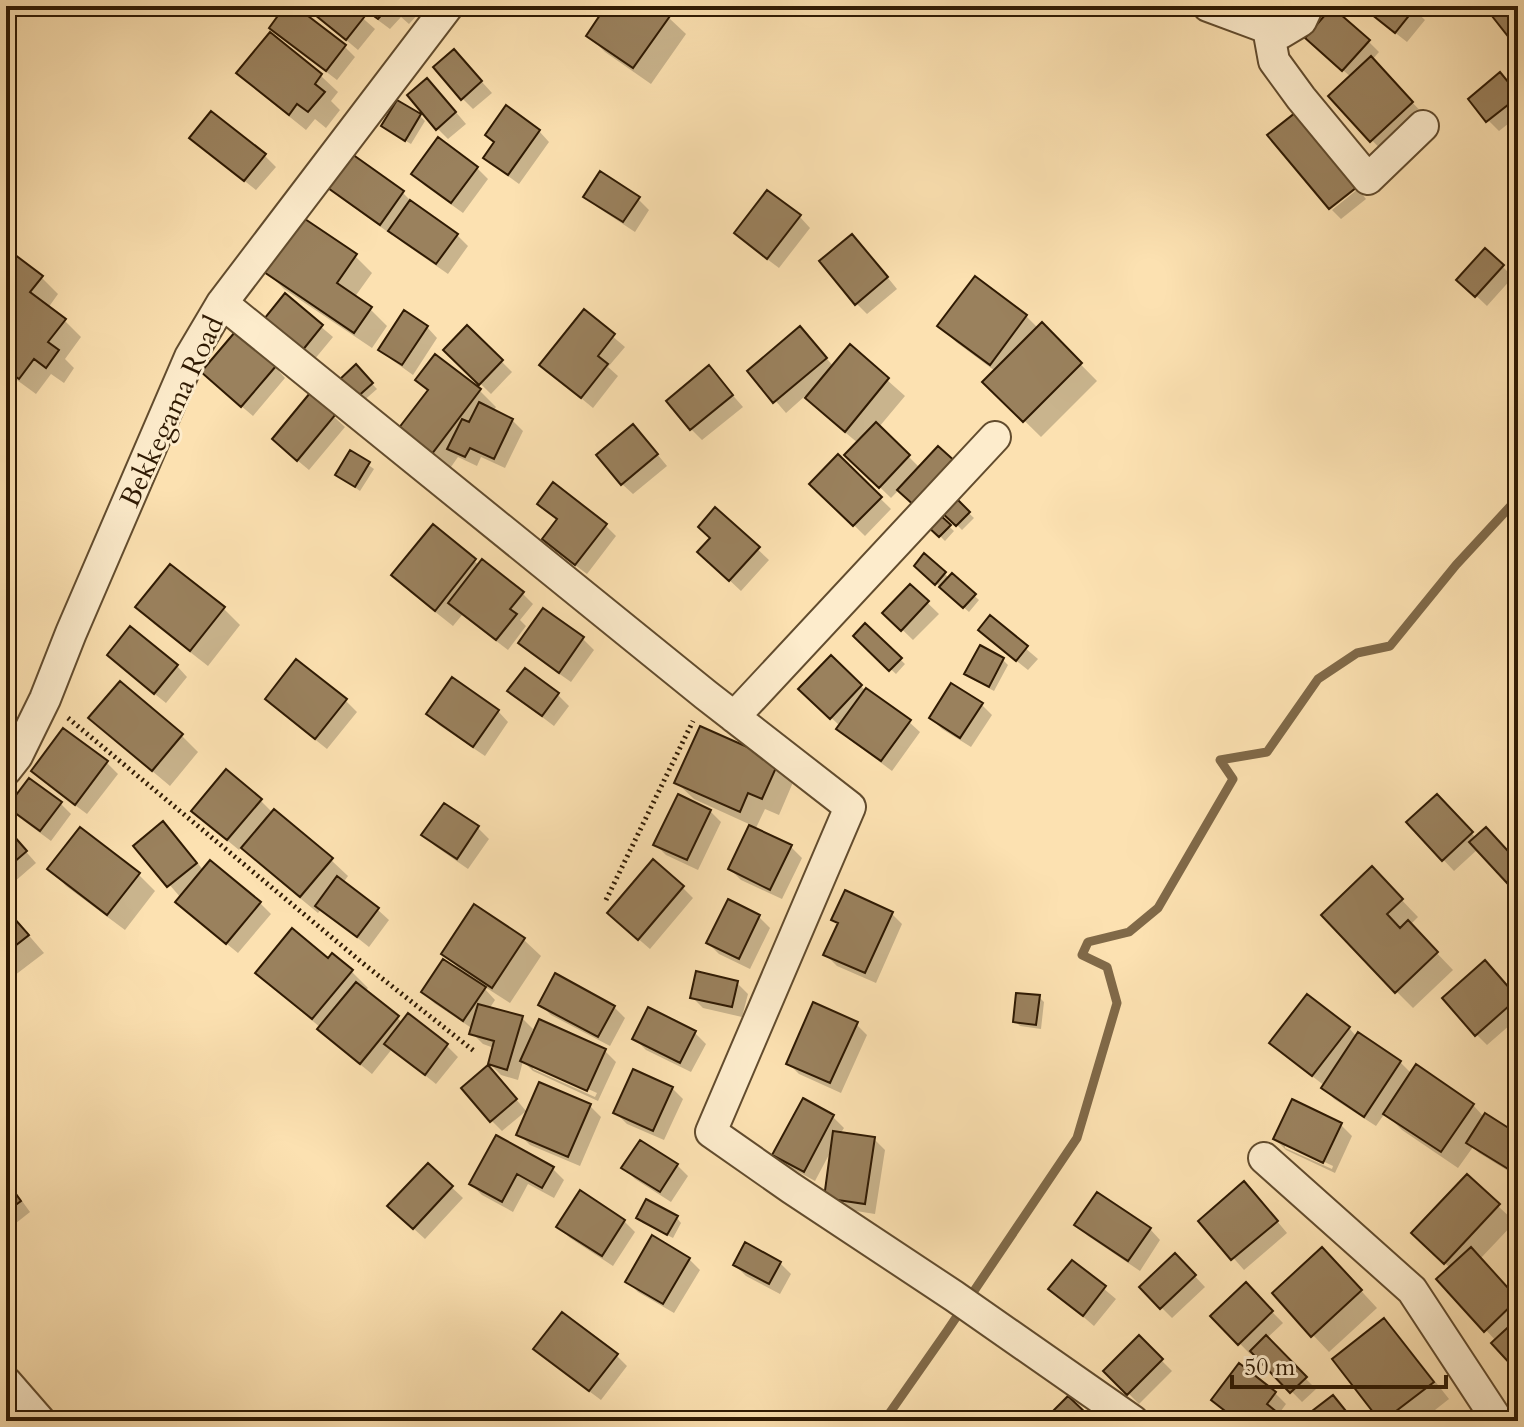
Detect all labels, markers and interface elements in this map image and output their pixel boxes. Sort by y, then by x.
street label: Bekkegama Road [111,309,233,513]
scale bar [1232,1339,1446,1389]
text: 50 m [1244,1351,1296,1384]

